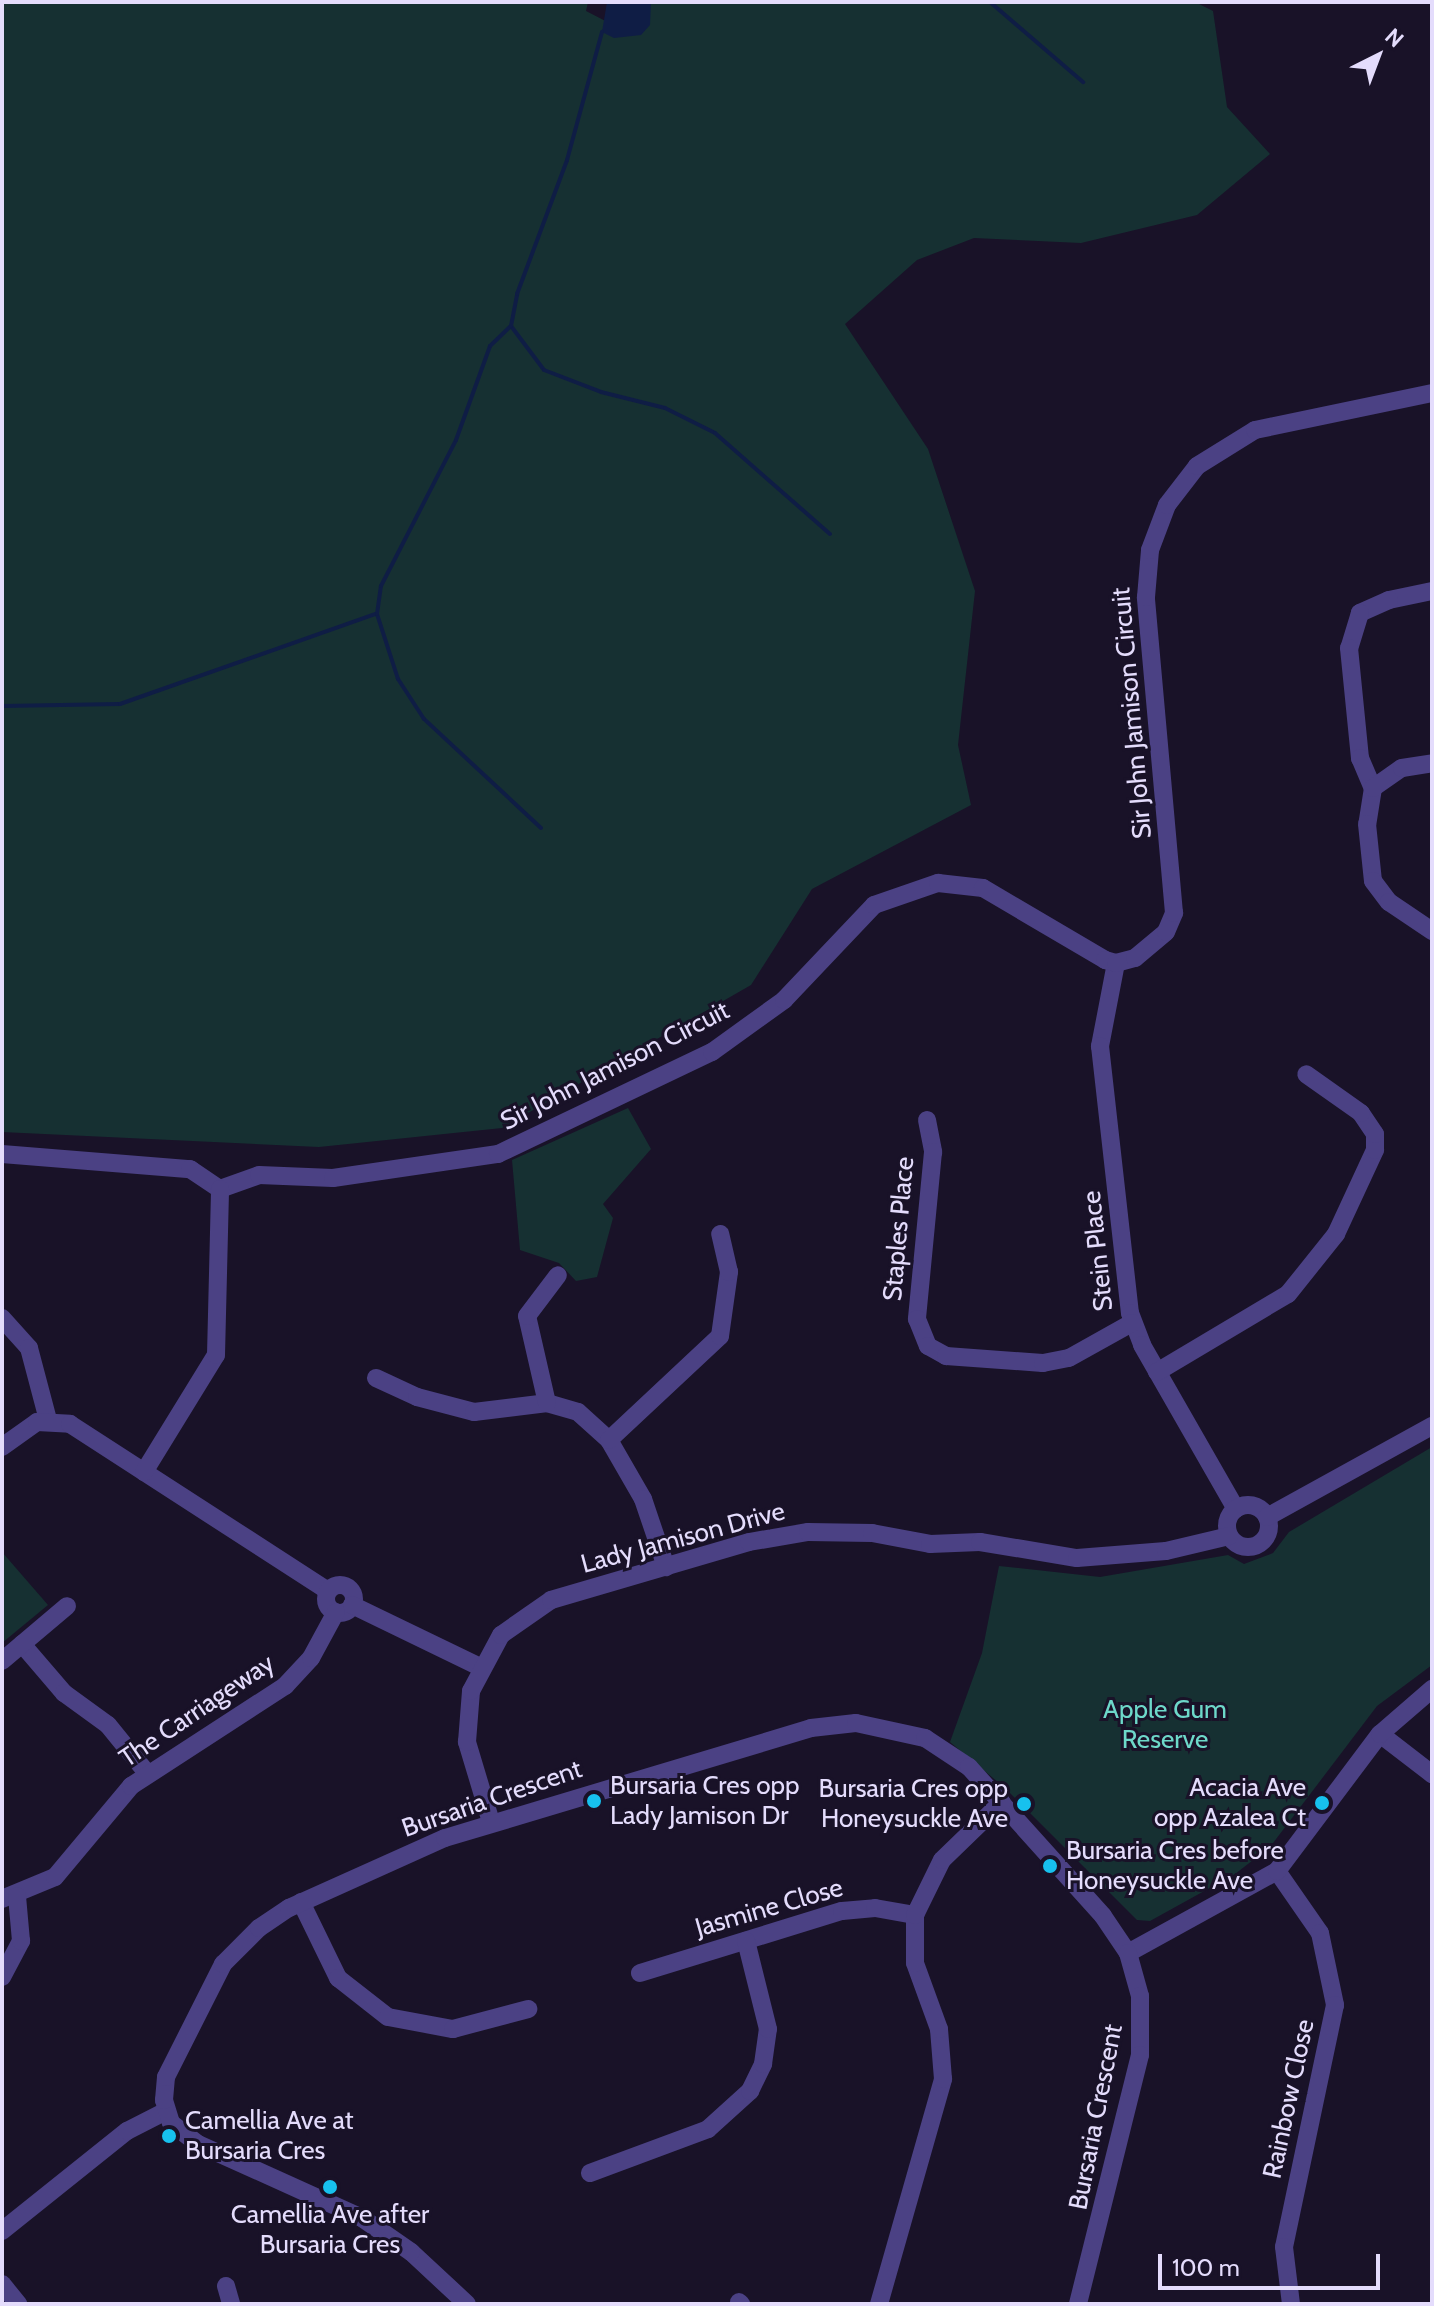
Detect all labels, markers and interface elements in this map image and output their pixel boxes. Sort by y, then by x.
north arrow [1338,16,1418,96]
text: N [1380,23,1409,53]
street label: Sir John Jamison Circuit [1105,586,1159,840]
street label: Sir John Jamison Circuit [496,995,734,1137]
street label: Staples Place [877,1156,921,1302]
street label: Stein Place [1076,1189,1120,1313]
street label: Lady Jamison Drive [578,1496,788,1580]
street label: The Carriageway [114,1648,280,1774]
park label: Apple Gum Reserve [1103,1694,1227,1756]
street label: Bursaria Crescent [398,1754,586,1844]
place label: Bursaria Cres opp Lady Jamison Dr [610,1770,799,1832]
place label: Acacia Ave opp Azalea Ct [1154,1772,1306,1834]
place label: Bursaria Cres opp Honeysuckle Ave [819,1773,1008,1834]
marker: Bursaria Cres opp Lady Jamison Dr [585,1792,603,1810]
marker: Acacia Ave opp Azalea Ct [1313,1794,1331,1812]
marker: Bursaria Cres opp Honeysuckle Ave [1015,1795,1033,1813]
place label: Bursaria Cres before Honeysuckle Ave [1066,1835,1284,1896]
marker: Bursaria Cres before Honeysuckle Ave [1041,1857,1059,1875]
street label: Jasmine Close [692,1872,846,1944]
street label: Rainbow Close [1257,2017,1321,2181]
street label: Bursaria Crescent [1063,2022,1129,2212]
place label: Camellia Ave at Bursaria Cres [185,2105,354,2166]
marker: Camellia Ave at Bursaria Cres [160,2127,178,2145]
marker: Camellia Ave after Bursaria Cres [321,2178,339,2196]
place label: Camellia Ave after Bursaria Cres [231,2199,429,2260]
scale bar [1162,2238,1384,2288]
text: 100 m [1172,2253,1240,2282]

